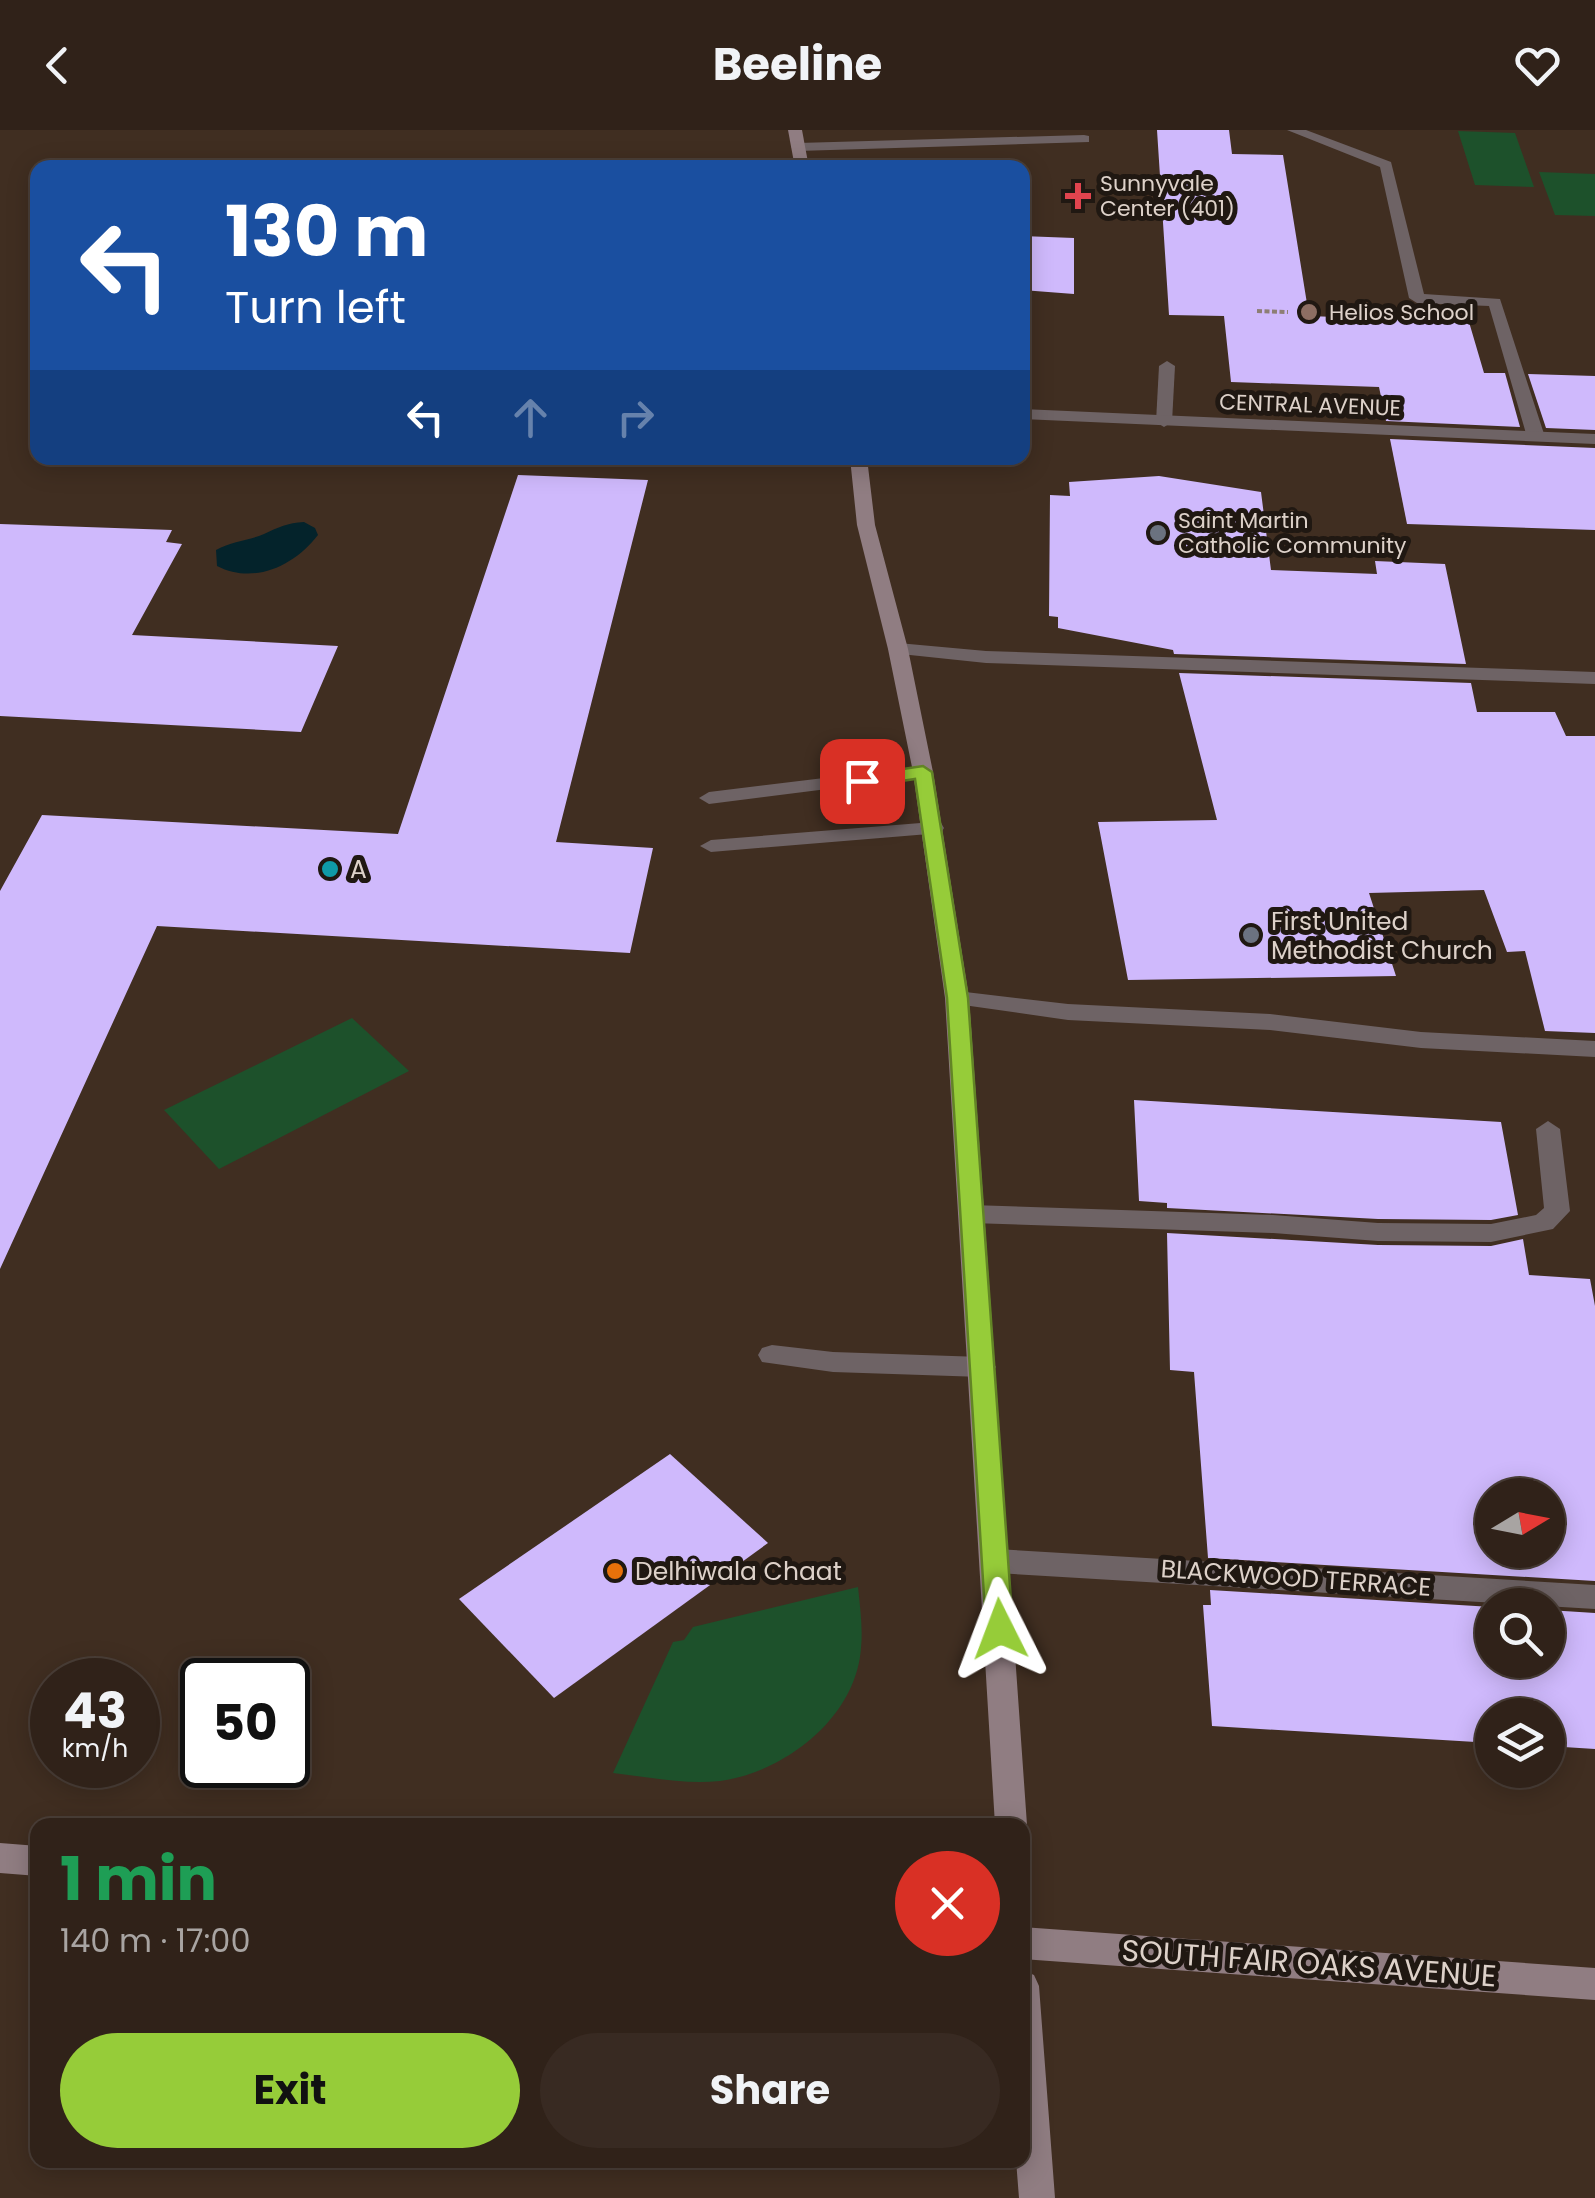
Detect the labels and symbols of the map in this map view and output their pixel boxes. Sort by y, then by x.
place label: Sunnyvale Center (401) [1100,168,1235,224]
marker: Sunnyvale Center (401) [1065,183,1091,209]
place label: Helios School [1329,297,1474,328]
marker: Helios School [1298,301,1320,323]
street label: CENTRAL AVENUE [1219,386,1401,424]
place label: Saint Martin Catholic Community [1178,505,1407,561]
marker: Saint Martin Catholic Community [1147,522,1169,544]
pin [820,739,905,824]
place label: A [350,852,367,887]
marker: A [319,858,341,880]
place label: First United Methodist Church [1271,904,1493,968]
marker: First United Methodist Church [1240,924,1262,946]
north arrow [1475,1478,1565,1568]
street label: BLACKWOOD TERRACE [1160,1551,1432,1605]
place label: Delhiwala Chaat [635,1554,842,1589]
marker: Delhiwala Chaat [604,1560,626,1582]
position arrow [948,1577,1052,1681]
speed limit sign: 50 [180,1658,310,1788]
street label: SOUTH FAIR OAKS AVENUE [1120,1928,1498,1998]

